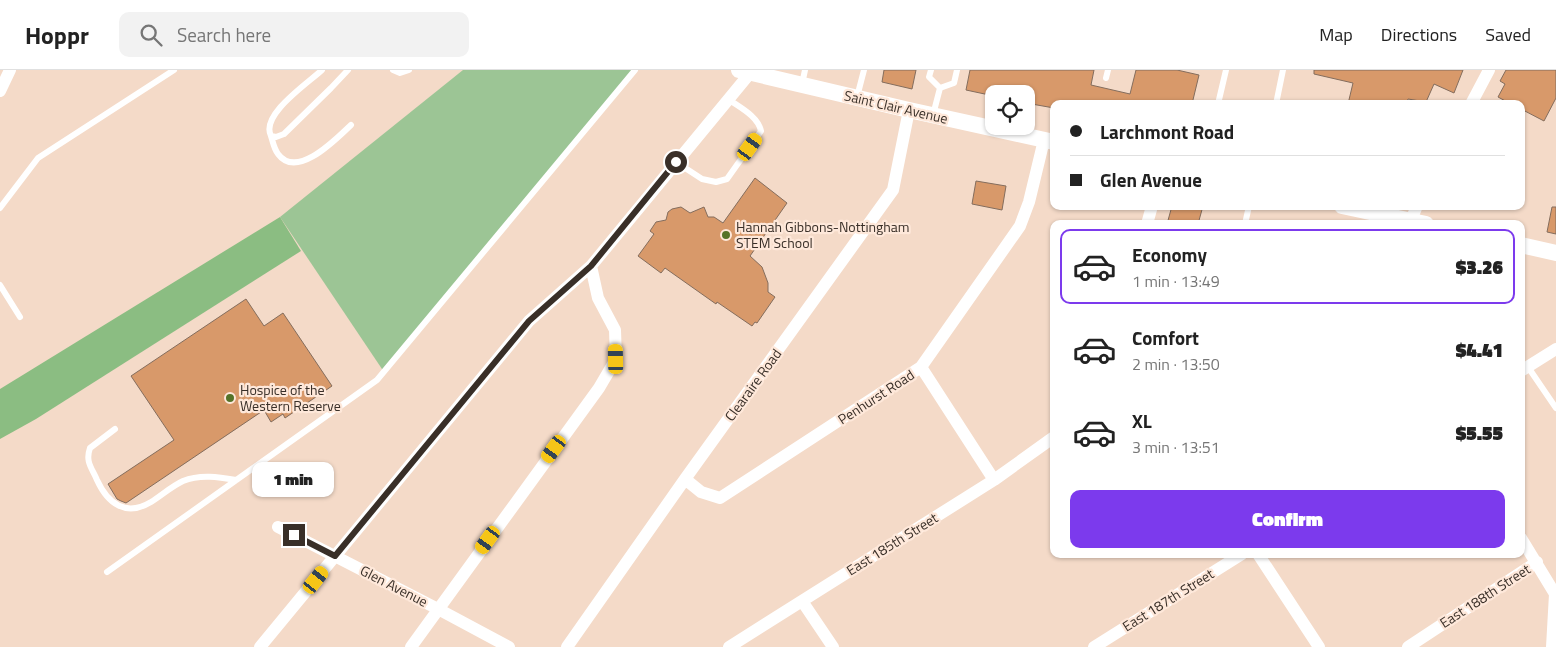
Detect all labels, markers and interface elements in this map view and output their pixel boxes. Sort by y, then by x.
search box [119,12,469,57]
text: Hoppr [25,17,89,53]
text: Search here [177,20,271,49]
icon: search [137,21,165,49]
text: Map [1319,21,1353,48]
text: Directions [1381,21,1457,48]
text: Saved [1485,21,1531,48]
street label: Saint Clair Avenue [842,84,950,129]
map controls [985,85,1035,135]
button: locate [985,85,1035,135]
text: Larchmont Road [1100,117,1234,146]
car [735,130,764,164]
route start [665,151,687,173]
text: Glen Avenue [1100,165,1202,194]
place label: Hannah Gibbons-Nottingham STEM School [736,216,910,253]
marker: Hannah Gibbons-Nottingham STEM School [720,229,732,241]
text: Economy [1132,240,1207,269]
icon: car [1072,244,1117,289]
text: $3.26 [1456,252,1503,281]
text: 1 min · 13:49 [1132,269,1220,293]
text: Comfort [1132,323,1199,352]
icon: car [1072,327,1117,372]
text: $4.41 [1456,335,1503,364]
car [608,344,623,374]
street label: Clearaire Road [719,344,786,425]
text: 2 min · 13:50 [1132,352,1220,376]
street label: Penhurst Road [833,364,918,429]
place label: Hospice of the Western Reserve [240,379,341,416]
marker: Hospice of the Western Reserve [224,392,236,404]
text: XL [1132,406,1152,435]
icon: car [1072,410,1117,455]
text: $5.55 [1456,418,1503,447]
car [539,432,568,466]
text: 3 min · 13:51 [1132,435,1220,459]
callout: 1 min [253,462,335,498]
text: 1 min [273,467,313,491]
button: Confirm [1070,490,1505,548]
street label: East 185th Street [842,507,942,580]
car [473,523,502,557]
route end [283,524,305,546]
street label: East 188th Street [1435,558,1534,633]
street label: Glen Avenue [357,560,432,612]
street label: East 187th Street [1118,563,1218,636]
car [300,564,331,596]

